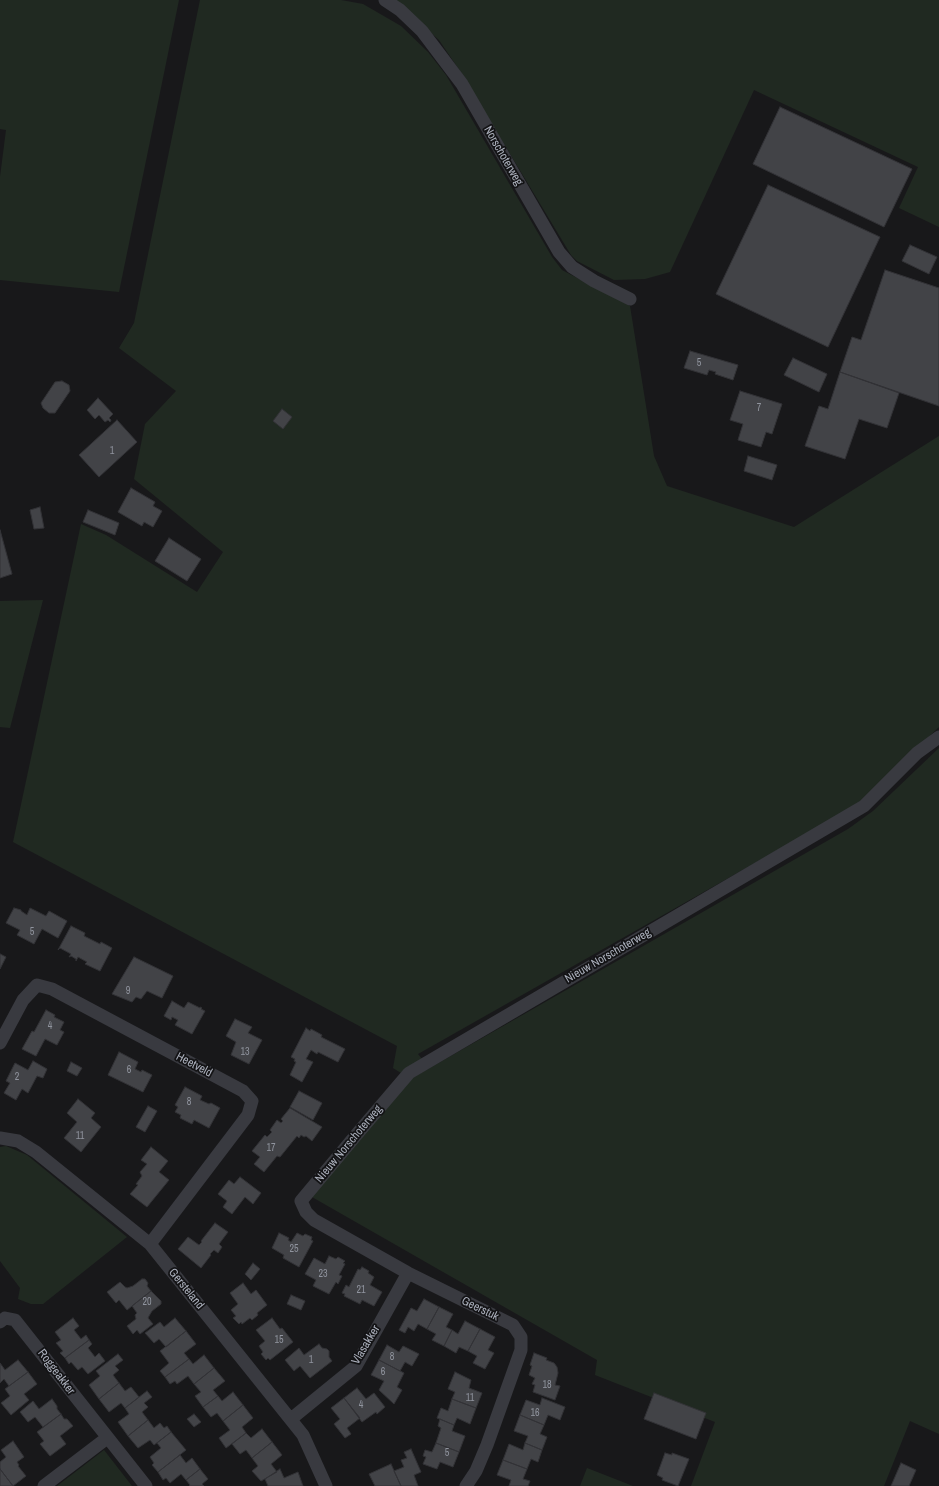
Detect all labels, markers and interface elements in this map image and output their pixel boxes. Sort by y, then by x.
street label: Norschoterweg [480,124,526,188]
house number: 5 [697,357,701,369]
house number: 7 [757,402,761,414]
house number: 1 [110,445,114,457]
house number: 5 [30,926,34,938]
street label: Nieuw Norschoterweg [562,926,654,986]
house number: 9 [126,985,130,997]
house number: 4 [48,1020,52,1032]
house number: 13 [240,1046,250,1058]
street label: Heetveld [173,1050,215,1080]
house number: 6 [127,1064,131,1076]
house number: 2 [15,1071,19,1083]
house number: 8 [187,1096,191,1108]
street label: Nieuw Norschoterweg [312,1102,386,1186]
house number: 11 [76,1130,84,1142]
house number: 17 [266,1142,276,1154]
house number: 25 [289,1243,299,1255]
street label: Gersteland [165,1266,207,1312]
house number: 23 [318,1268,328,1280]
house number: 21 [356,1284,366,1296]
street label: Geerstuk [459,1294,501,1324]
house number: 20 [142,1296,152,1308]
street label: Vlasakker [349,1323,383,1367]
house number: 15 [274,1334,284,1346]
street label: Roggeakker [34,1346,78,1398]
house number: 8 [390,1351,394,1363]
house number: 1 [309,1354,313,1366]
house number: 6 [381,1366,385,1378]
house number: 18 [542,1379,552,1391]
house number: 11 [466,1392,474,1404]
house number: 4 [359,1399,363,1411]
house number: 16 [530,1407,540,1419]
house number: 5 [445,1447,449,1459]

